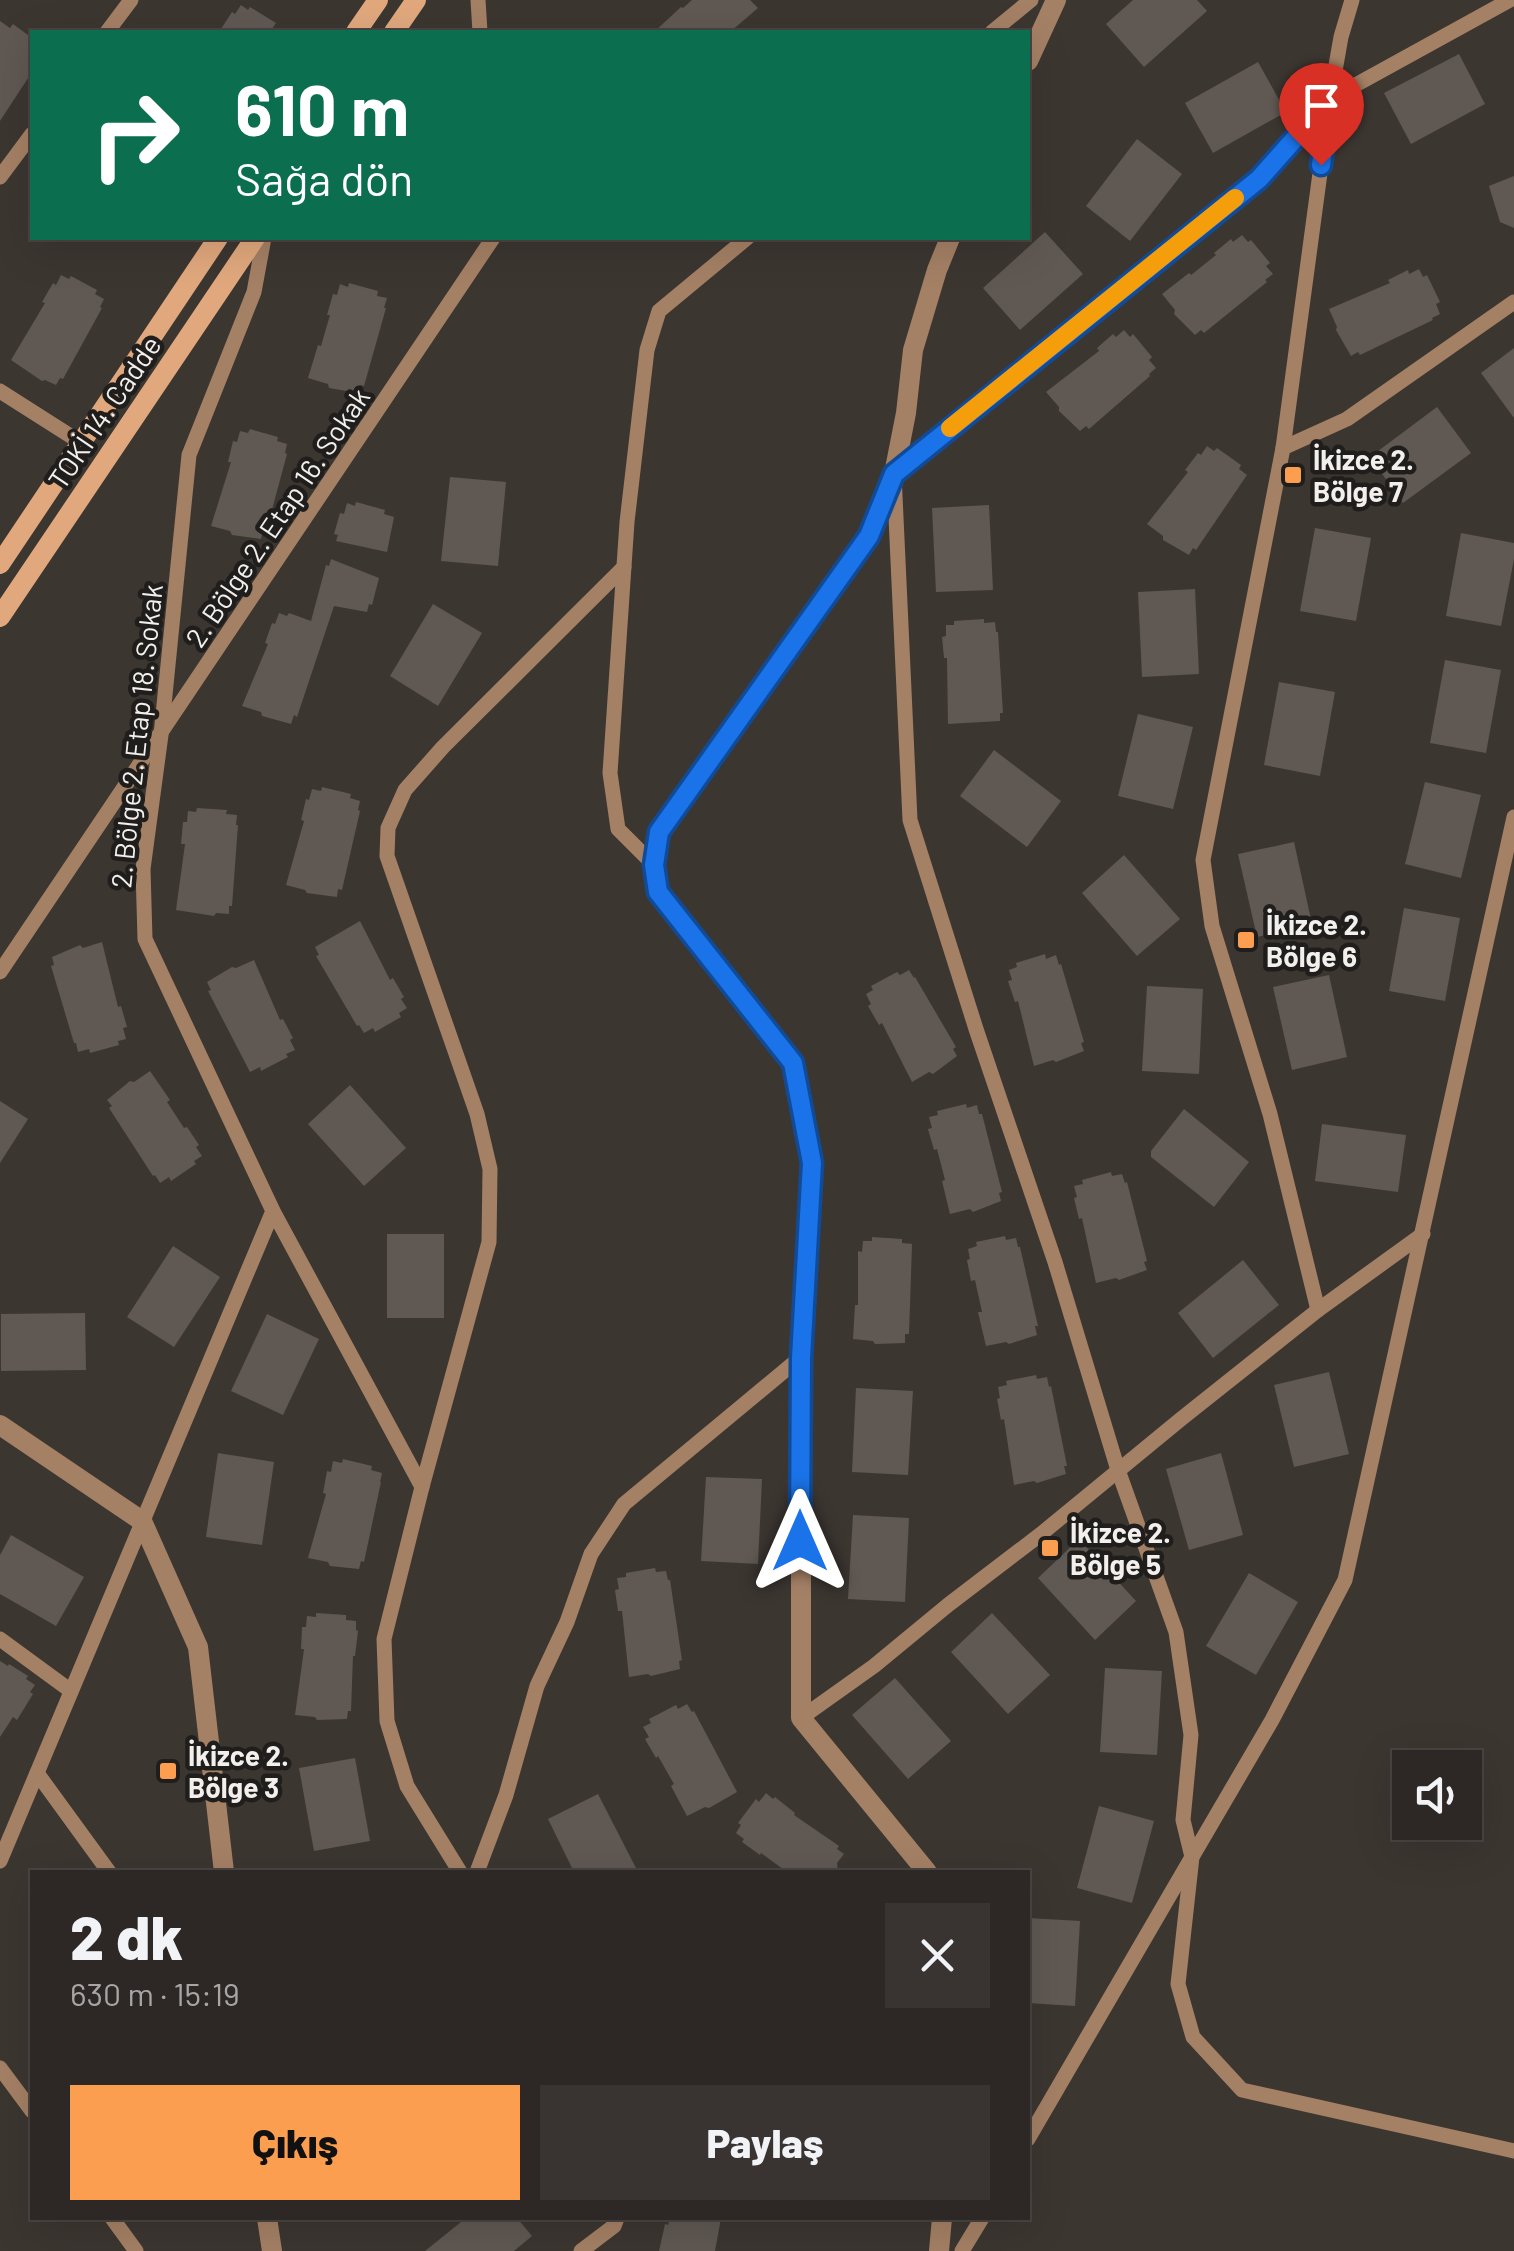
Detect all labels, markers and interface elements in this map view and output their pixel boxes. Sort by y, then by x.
pin [1279,63,1364,166]
text: 610 m [235,66,409,150]
icon: right [70,70,200,200]
icon: arrive [1294,78,1349,133]
text: Sağa dön [235,151,413,205]
street label: TOKİ 14. Cadde [40,329,168,495]
street label: 2. Bölge 2. Etap 16. Sokak [178,381,376,653]
place label: İkizce 2. Bölge 7 [1313,442,1414,508]
marker: İkizce 2. Bölge 7 [1282,464,1304,486]
street label: 2. Bölge 2. Etap 18. Sokak [103,582,169,890]
place label: İkizce 2. Bölge 6 [1266,907,1367,973]
marker: İkizce 2. Bölge 6 [1235,929,1257,951]
position arrow [748,1489,852,1593]
place label: İkizce 2. Bölge 5 [1070,1515,1171,1581]
marker: İkizce 2. Bölge 5 [1039,1537,1061,1559]
place label: İkizce 2. Bölge 3 [188,1738,289,1804]
map controls [1392,1750,1482,1840]
button: sound [1392,1750,1482,1840]
marker: İkizce 2. Bölge 3 [157,1760,179,1782]
text: 2 dk [70,1900,183,1972]
button: close [885,1903,990,2008]
text: 630 m · 15:19 [70,1974,240,2012]
button: Çıkış [70,2085,520,2200]
button: Paylaş [540,2085,990,2200]

